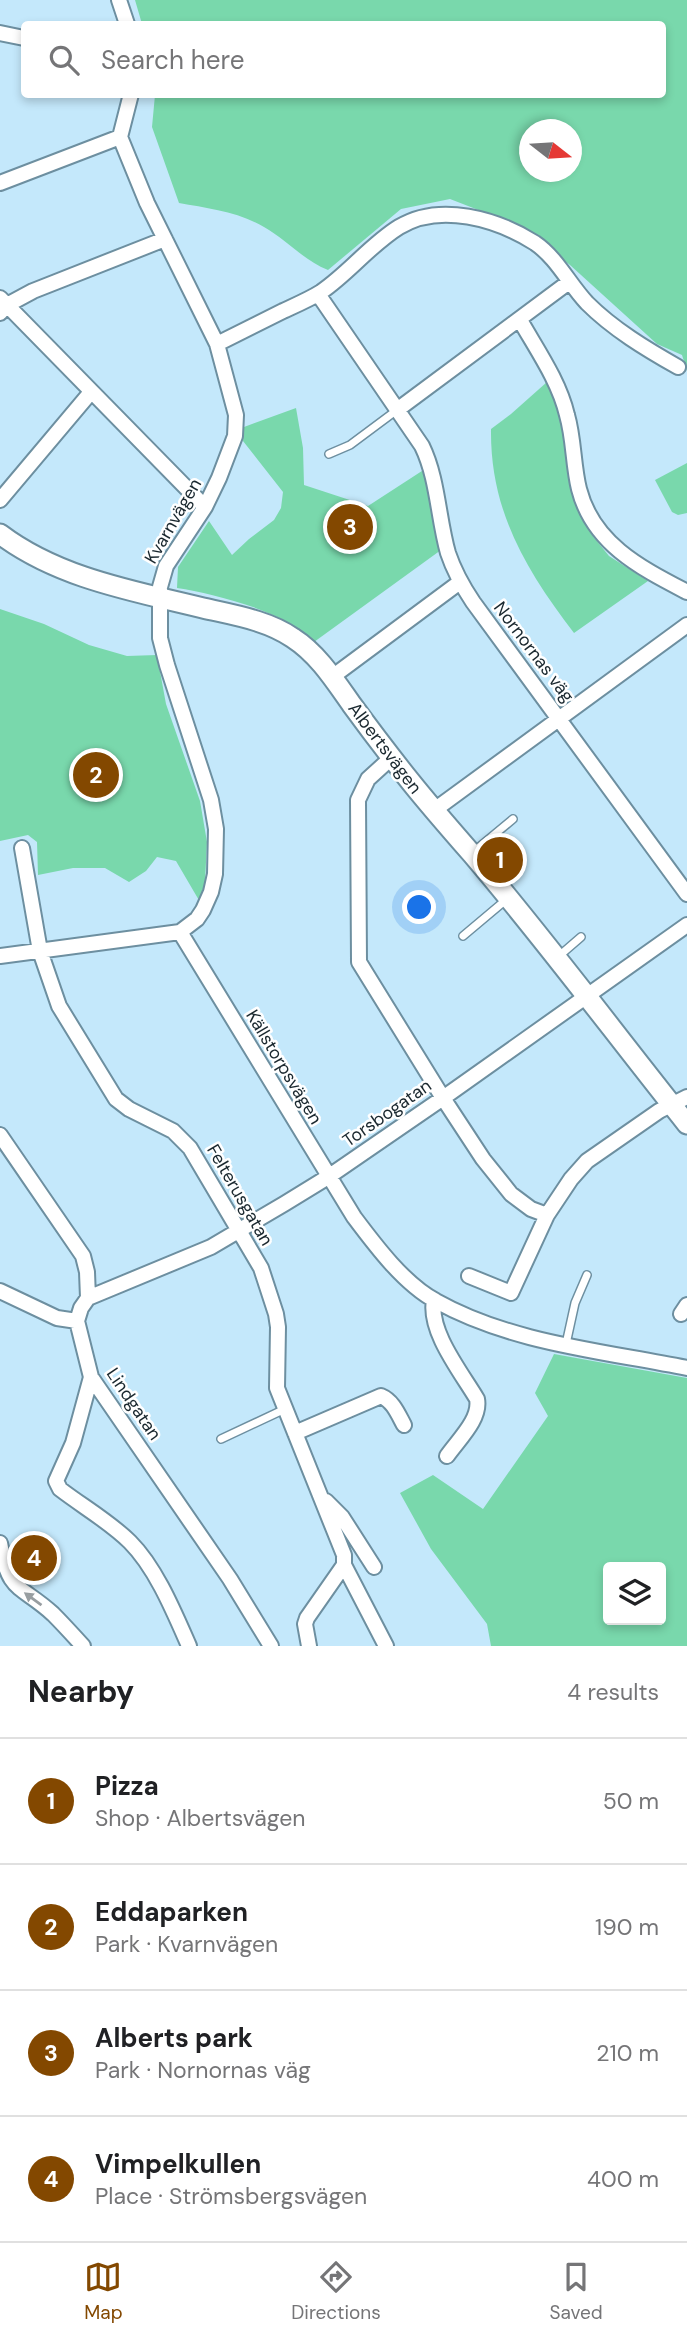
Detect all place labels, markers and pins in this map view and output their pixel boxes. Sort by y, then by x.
pin: 3 [327,501,373,553]
pin: 2 [73,749,119,801]
pin: 1 [477,834,523,886]
pin: 4 [11,1532,57,1584]

